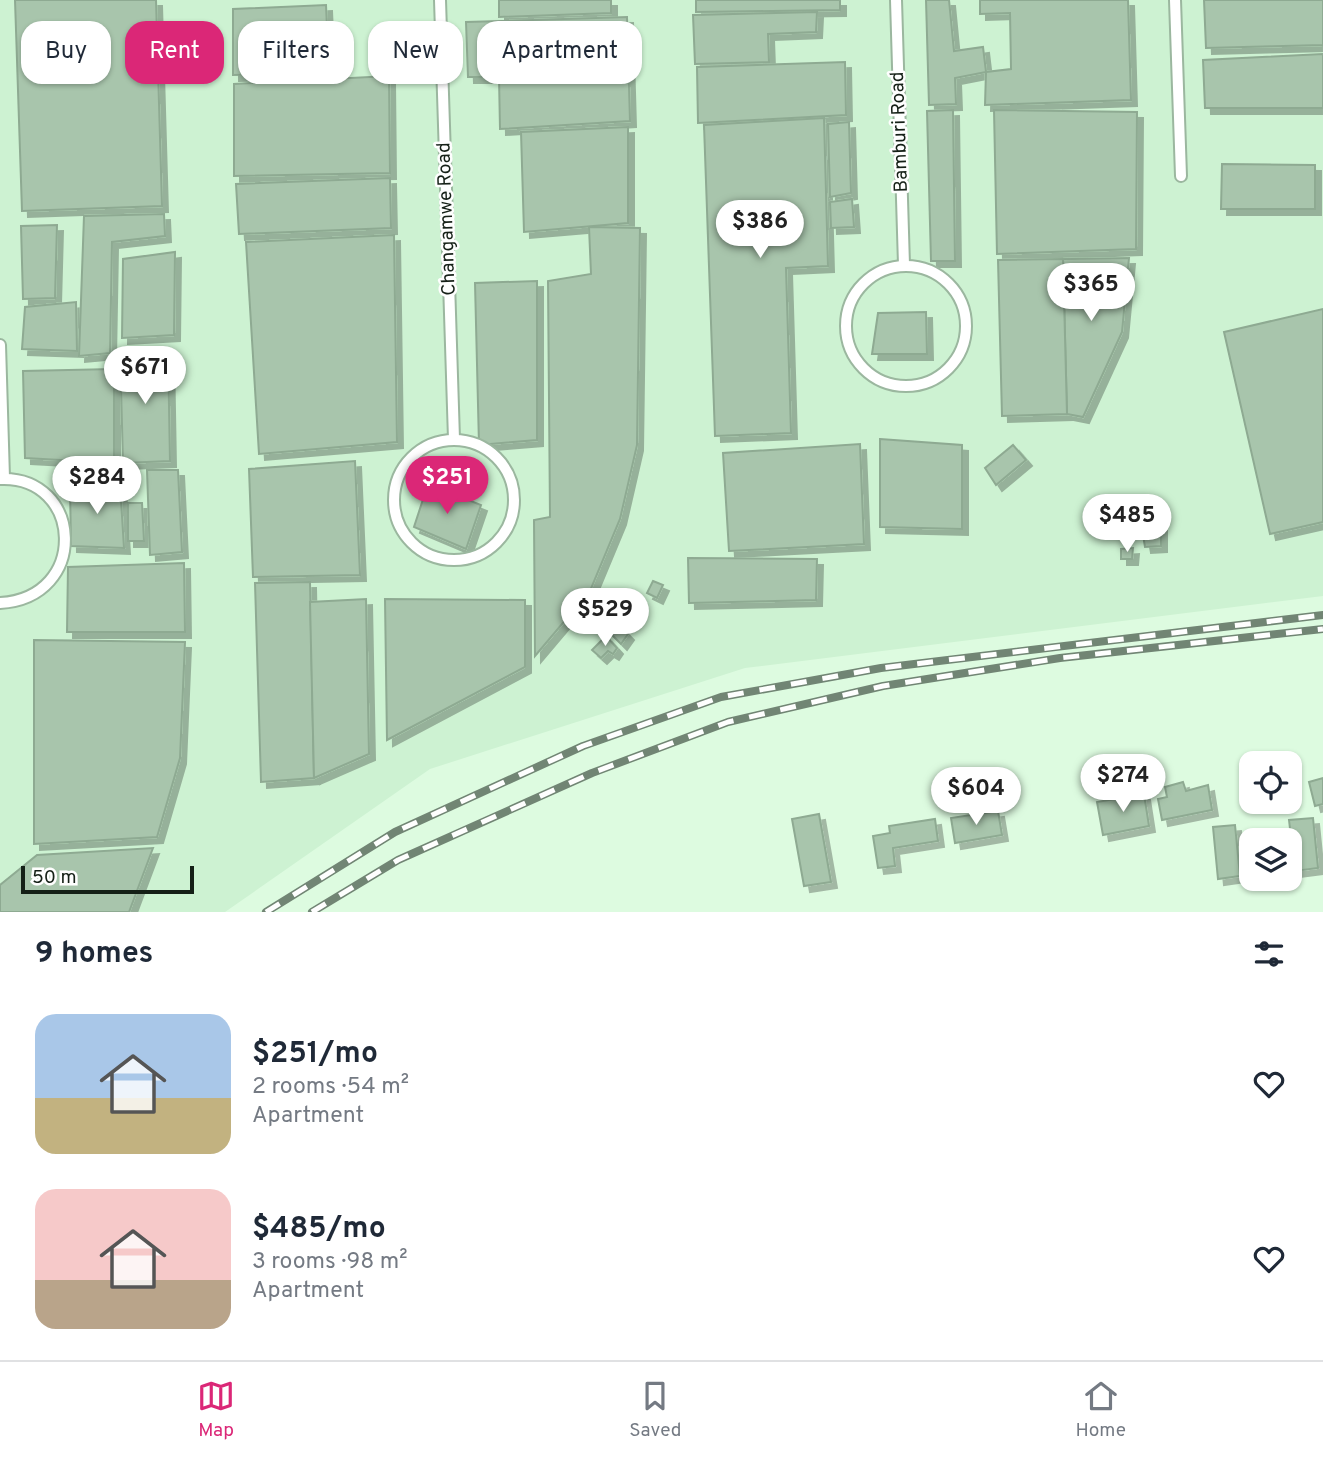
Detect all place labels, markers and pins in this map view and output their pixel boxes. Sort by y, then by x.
pin: $386 [719,201,801,260]
pin: $365 [1050,264,1132,323]
pin: $671 [104,346,186,406]
pin: $284 [56,456,138,516]
pin: $251 [406,456,488,516]
pin: $485 [1086,494,1168,554]
pin: $529 [564,588,646,648]
pin: $274 [1082,754,1164,814]
pin: $604 [935,768,1017,827]

